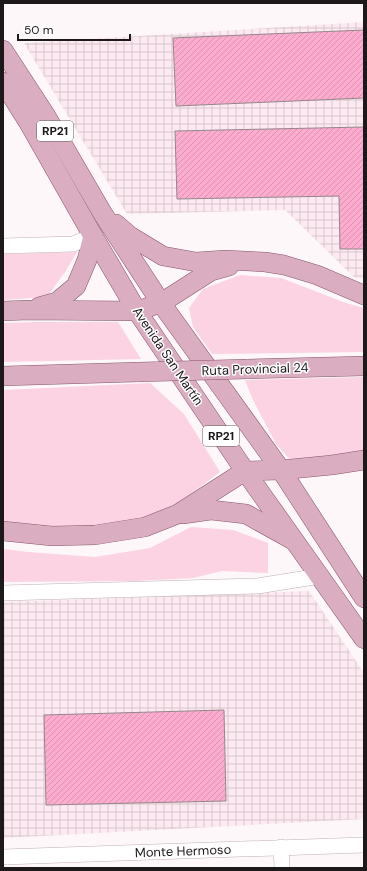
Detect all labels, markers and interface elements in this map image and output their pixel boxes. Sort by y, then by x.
scale bar [18,16,130,42]
text: 50 m [24,22,53,38]
road number: RP21 [37,121,73,141]
street label: Avenida San Martín [129,304,207,408]
street label: Ruta Provincial 24 [201,359,309,379]
road number: RP21 [203,426,239,446]
street label: Monte Hermoso [135,841,232,861]

